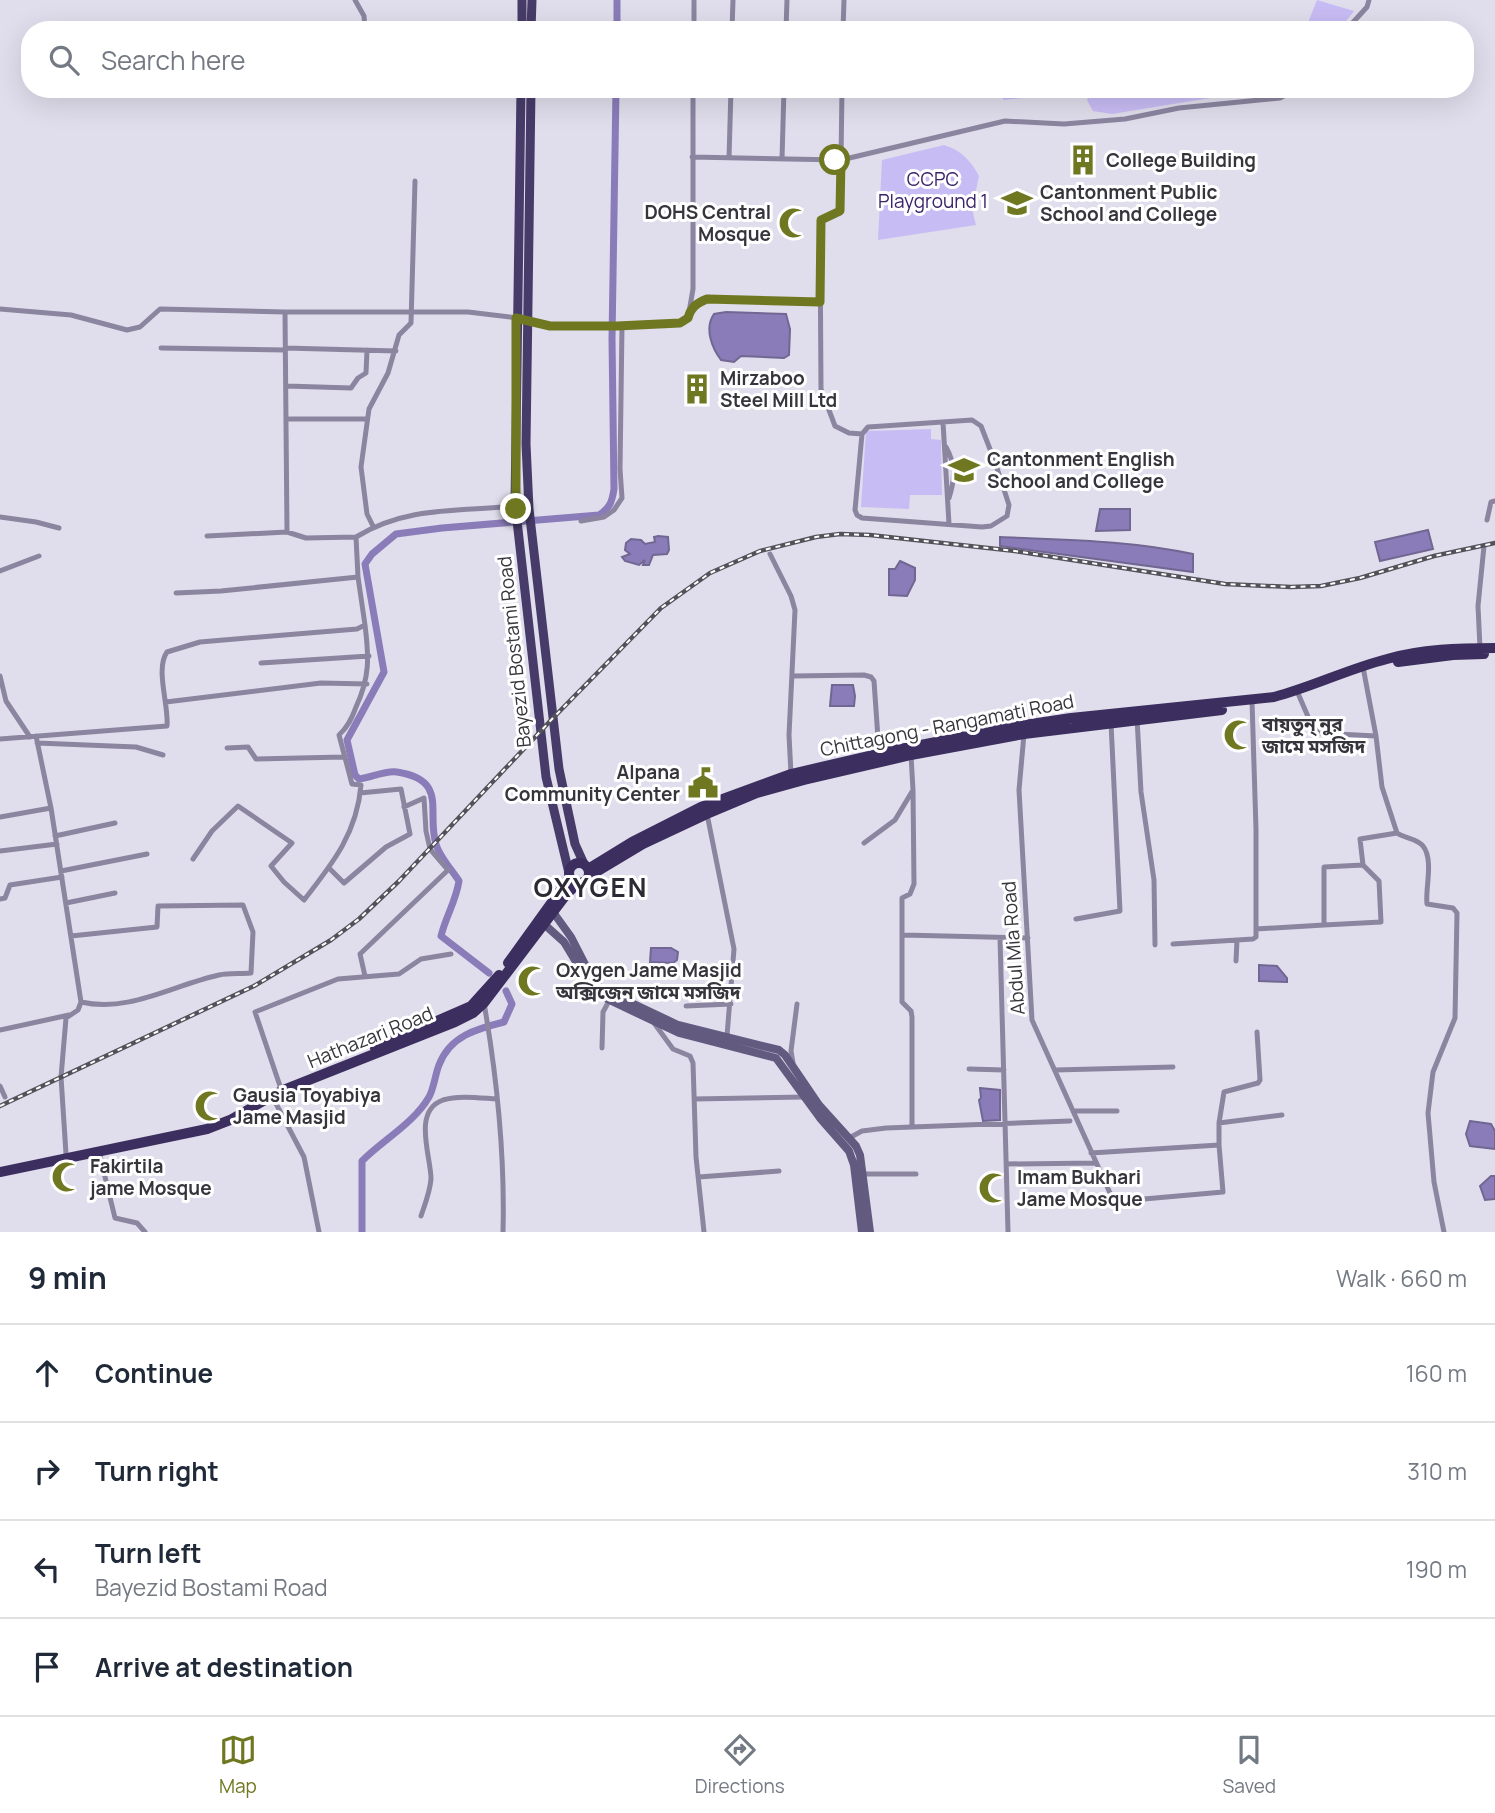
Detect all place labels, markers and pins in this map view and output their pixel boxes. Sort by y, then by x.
building icon: College Building [1066,143,1100,177]
place label: College Building [1106,147,1256,173]
place label: Cantonment Public School and College [1040,179,1218,227]
school or university icon: Cantonment Public School and College [1000,186,1034,220]
place label: DOHS Central Mosque [645,199,771,247]
mosque icon: DOHS Central Mosque [777,206,811,240]
place label: Mirzaboo Steel Mill Ltd [720,365,837,413]
building icon: Mirzaboo Steel Mill Ltd [680,372,714,406]
place label: Cantonment English School and College [987,446,1175,494]
school or university icon: Cantonment English School and College [947,453,981,487]
place label: বায়তুন্ নুর জামে মসজিদ [1261,711,1365,759]
mosque icon: বায়তুন্ নুর জামে মসজিদ [1222,718,1256,752]
place label: Alpana Community Center [505,759,680,807]
public building icon: Alpana Community Center [686,766,720,800]
place label: Oxygen Jame Masjid অক্সিজেন জামে মসজিদ [555,957,742,1005]
mosque icon: Oxygen Jame Masjid অক্সিজেন জামে মসজিদ [516,964,550,998]
place label: Gausia Toyabiya Jame Masjid [233,1082,381,1130]
mosque icon: Gausia Toyabiya Jame Masjid [193,1089,227,1123]
place label: Fakirtila jame Mosque [89,1153,212,1201]
mosque icon: Fakirtila jame Mosque [50,1160,84,1194]
place label: Imam Bukhari Jame Mosque [1017,1164,1143,1212]
mosque icon: Imam Bukhari Jame Mosque [977,1171,1011,1205]

